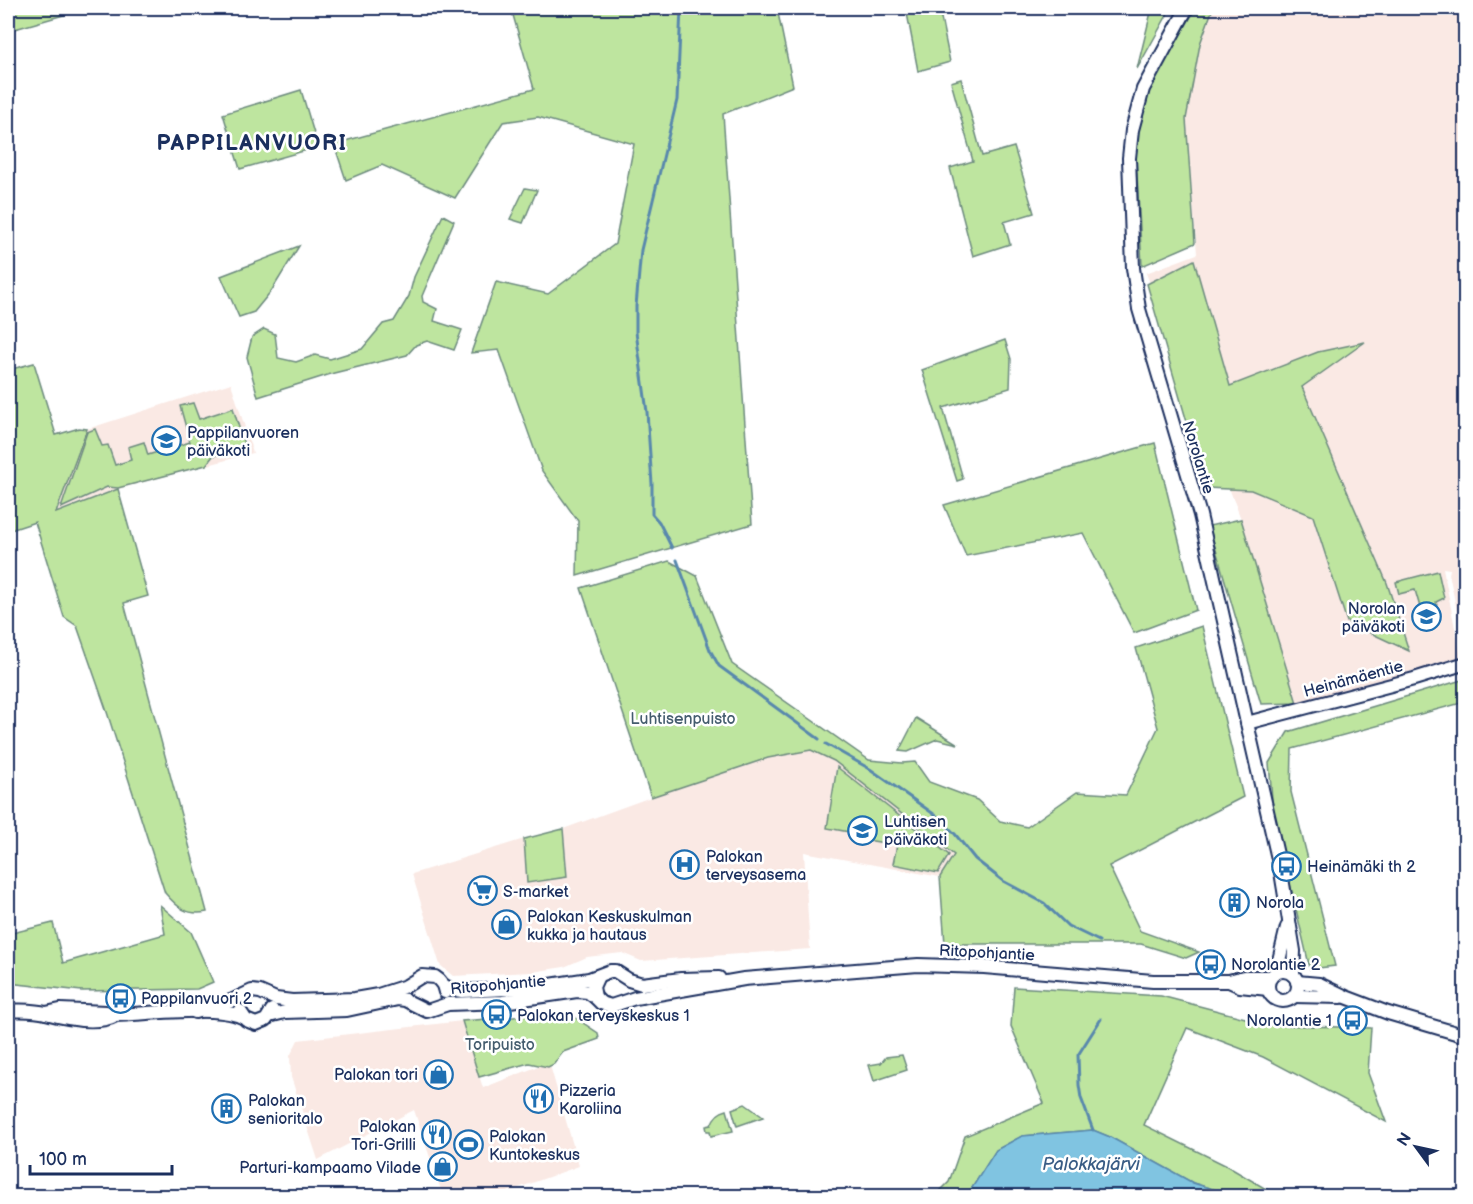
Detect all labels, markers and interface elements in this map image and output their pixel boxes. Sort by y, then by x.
district label: PAPPILANVUORI [156,130,348,157]
street label: Norolantie [1177,419,1218,497]
place label: Pappilanvuoren päiväkoti [187,424,299,461]
school or university icon: Pappilanvuoren päiväkoti [150,425,182,457]
place label: Norolan päiväkoti [1342,600,1405,637]
school or university icon: Norolan päiväkoti [1410,601,1442,633]
street label: Heinämäentie [1302,657,1406,702]
park label: Luhtisenpuisto [630,710,736,729]
place label: Luhtisen päiväkoti [884,813,947,850]
school or university icon: Luhtisen päiväkoti [847,814,879,846]
place label: Palokan terveysasema [706,848,806,885]
hospital icon: Palokan terveysasema [669,849,701,881]
bus stop icon: Heinämäki th 2 [1270,850,1302,882]
place label: Heinämäki th 2 [1307,858,1416,877]
supermarket icon: S-market [466,875,498,907]
place label: S-market [503,883,569,902]
building icon: Norola [1219,886,1251,918]
place label: Norola [1256,894,1304,913]
place label: Palokan Keskuskulman kukka ja hautaus [527,908,692,945]
shop icon: Palokan Keskuskulman kukka ja hautaus [490,909,522,941]
street label: Ritopohjantie [939,942,1036,966]
bus stop icon: Norolantie 2 [1194,948,1226,980]
place label: Norolantie 2 [1231,956,1321,975]
street label: Ritopohjantie [450,972,547,999]
bus stop icon: Pappilanvuori 2 [104,982,136,1014]
place label: Pappilanvuori 2 [141,990,253,1009]
bus stop icon: Palokan terveyskeskus 1 [480,999,512,1031]
bus stop icon: Norolantie 1 [1337,1004,1369,1036]
place label: Palokan terveyskeskus 1 [517,1007,690,1026]
place label: Norolantie 1 [1246,1012,1332,1031]
park label: Toripuisto [465,1036,535,1055]
shop icon: Palokan tori [423,1058,455,1090]
place label: Palokan tori [334,1066,418,1085]
place label: Pizzeria Karoliina [559,1082,622,1119]
restaurant icon: Pizzeria Karoliina [522,1083,554,1115]
place label: Palokan senioritalo [248,1092,323,1129]
building icon: Palokan senioritalo [211,1093,243,1125]
north arrow [1386,1117,1446,1177]
place label: Palokan Tori-Grilli [351,1118,416,1155]
restaurant icon: Palokan Tori-Grilli [421,1119,453,1151]
place label: Palokan Kuntokeskus [489,1128,580,1165]
sports icon: Palokan Kuntokeskus [452,1129,484,1161]
text: N [1393,1129,1416,1150]
scale bar [30,1138,172,1176]
text: 100 m [39,1149,87,1170]
shop icon: Parturi-kampaamo Vilade [426,1151,458,1183]
water label: Palokkajärvi [1042,1154,1141,1175]
place label: Parturi-kampaamo Vilade [239,1159,422,1178]

